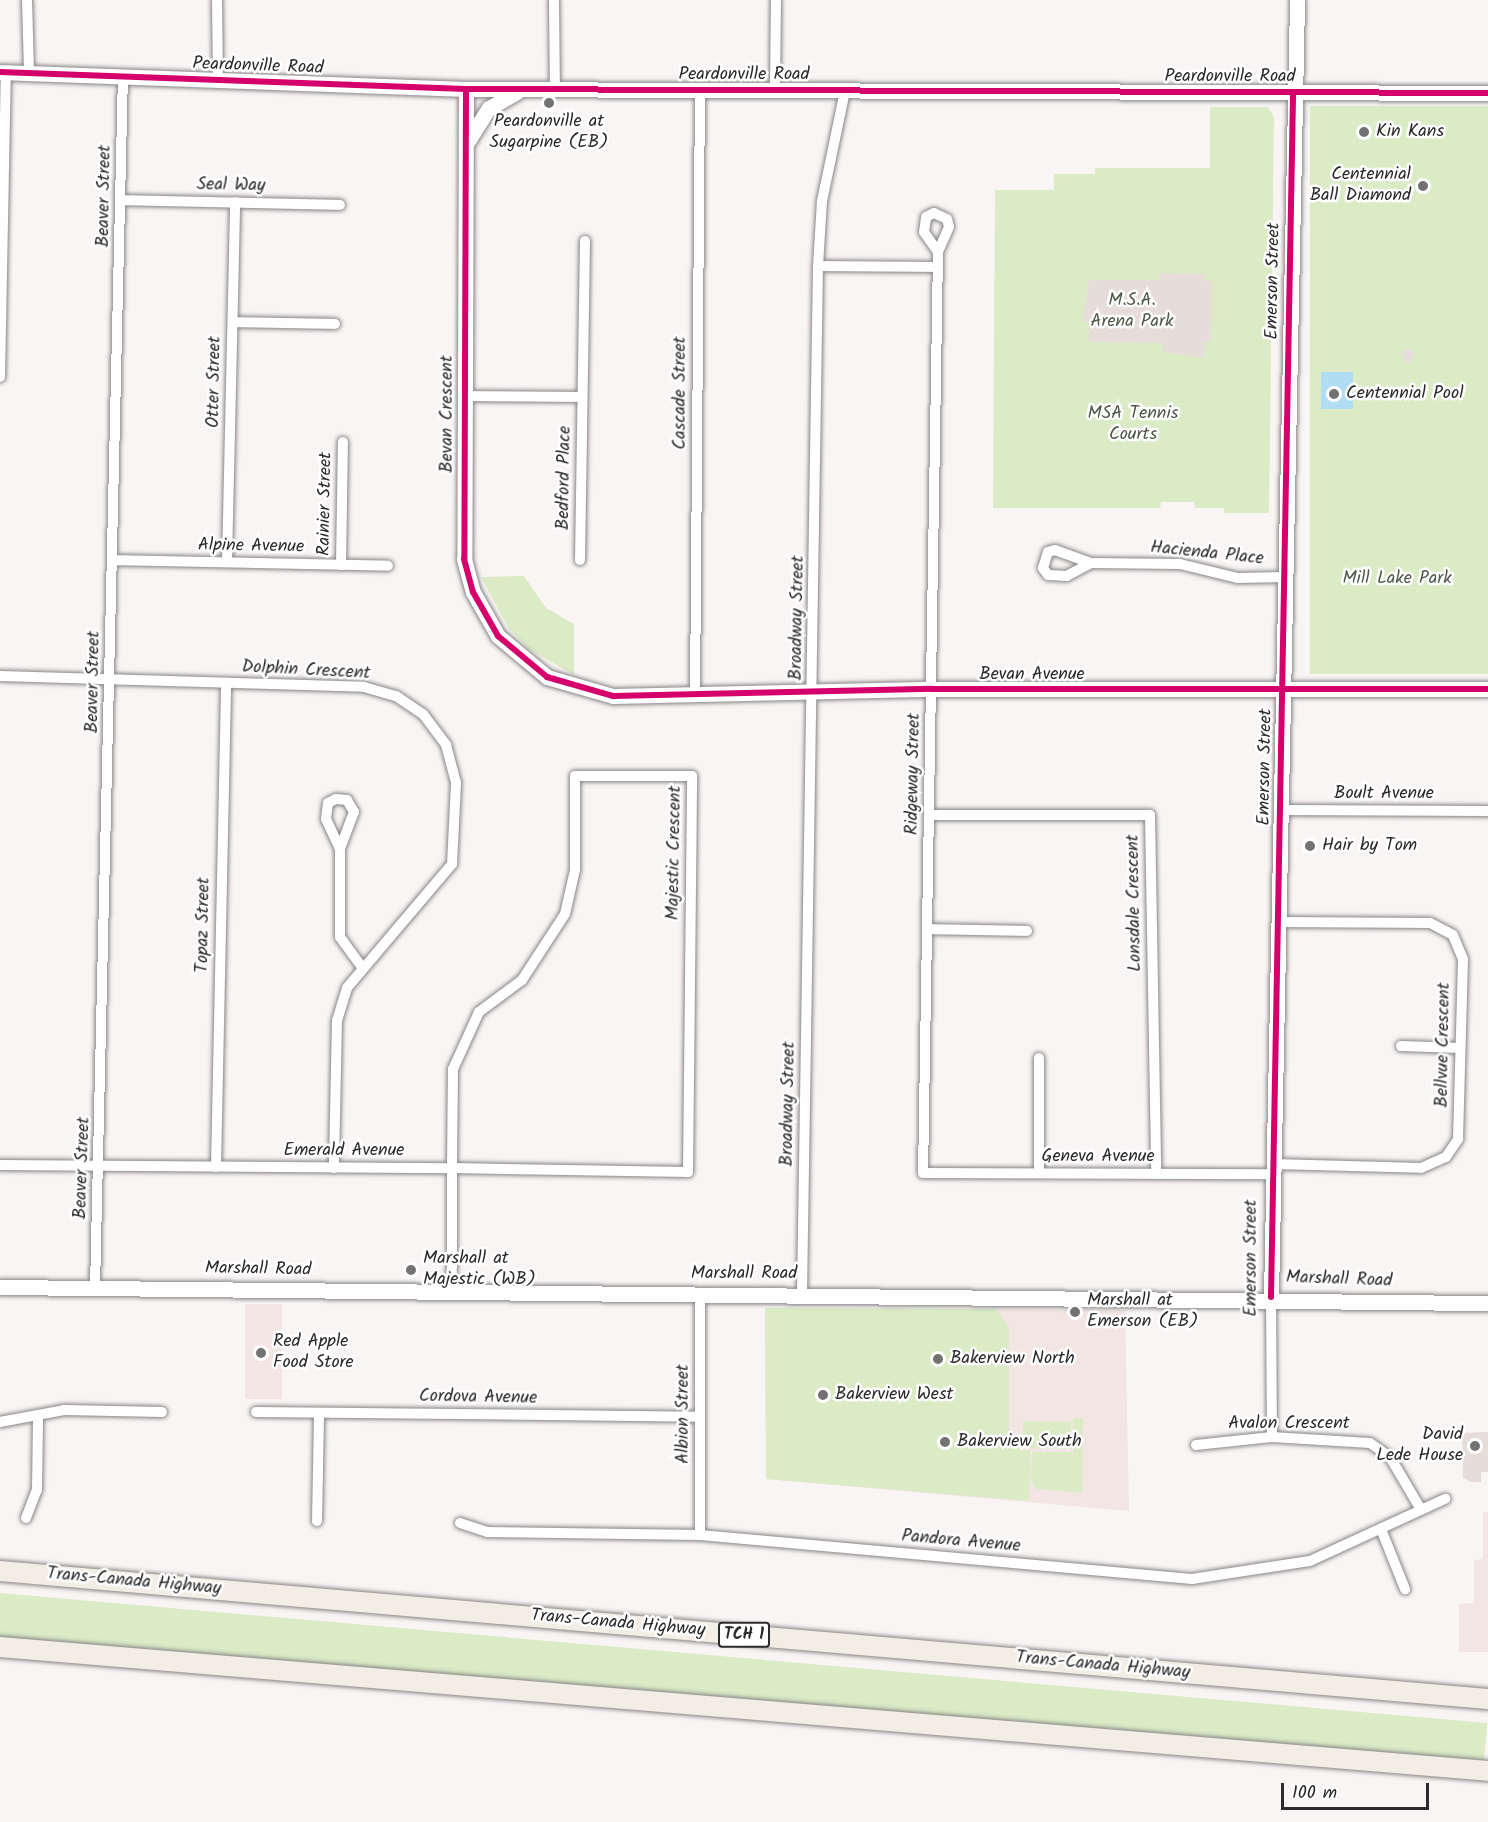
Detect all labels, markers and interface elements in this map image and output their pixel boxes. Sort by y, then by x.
street label: Peardonville Road [192,54,324,80]
street label: Peardonville Road [678,64,810,86]
street label: Peardonville Road [1164,66,1296,88]
marker: Peardonville at Sugarpine (EB) [542,96,556,110]
place label: Peardonville at Sugarpine (EB) [490,112,608,154]
place label: Kin Kans [1376,121,1444,143]
marker: Kin Kans [1357,125,1371,139]
street label: Beaver Street [93,145,117,247]
place label: Centennial Ball Diamond [1310,165,1411,207]
street label: Seal Way [196,175,266,197]
marker: Centennial Ball Diamond [1416,179,1430,193]
street label: Emerson Street [1262,222,1286,340]
park label: M.S.A. Arena Park [1091,291,1173,334]
street label: Otter Street [203,336,227,428]
street label: Cascade Street [670,336,692,450]
street label: Bevan Crescent [437,355,459,473]
place label: Centennial Pool [1346,383,1464,405]
marker: Centennial Pool [1327,387,1341,401]
park label: MSA Tennis Courts [1088,404,1178,446]
street label: Bedford Place [553,426,577,530]
street label: Rainier Street [314,452,338,556]
street label: Alpine Avenue [198,535,304,559]
street label: Hacienda Place [1149,537,1265,571]
street label: Broadway Street [786,555,810,681]
park label: Mill Lake Park [1342,568,1452,590]
street label: Beaver Street [82,631,106,733]
street label: Dolphin Crescent [241,657,371,685]
street label: Bevan Avenue [979,664,1085,686]
street label: Emerson Street [1254,708,1278,826]
street label: Ridgeway Street [902,713,926,835]
street label: Boult Avenue [1334,783,1434,805]
street label: Majestic Crescent [663,786,687,920]
street label: Lonsdale Crescent [1123,834,1147,972]
place label: Hair by Tom [1322,835,1417,857]
marker: Hair by Tom [1303,839,1317,853]
street label: Topaz Street [192,877,216,973]
street label: Bellvue Crescent [1432,982,1456,1108]
street label: Broadway Street [777,1041,801,1167]
street label: Beaver Street [70,1116,96,1220]
street label: Emerald Avenue [284,1140,404,1162]
street label: Geneva Avenue [1041,1146,1155,1168]
street label: Emerson Street [1241,1199,1263,1317]
place label: Marshall at Majestic (WB) [423,1249,536,1292]
street label: Marshall Road [205,1258,311,1282]
marker: Marshall at Majestic (WB) [404,1263,418,1277]
street label: Marshall Road [691,1263,797,1285]
street label: Marshall Road [1285,1267,1393,1293]
place label: Marshall at Emerson (EB) [1087,1291,1198,1334]
marker: Marshall at Emerson (EB) [1068,1305,1082,1319]
place label: Red Apple Food Store [273,1332,354,1374]
marker: Red Apple Food Store [254,1346,268,1360]
place label: Bakerview North [950,1348,1075,1370]
marker: Bakerview North [931,1352,945,1366]
street label: Albion Street [673,1364,695,1464]
place label: Bakerview West [835,1384,954,1406]
street label: Cordova Avenue [419,1386,537,1410]
marker: Bakerview West [816,1388,830,1402]
street label: Avalon Crescent [1228,1413,1350,1435]
place label: David Lede House [1376,1425,1463,1468]
place label: Bakerview South [957,1431,1082,1453]
marker: Bakerview South [938,1435,952,1449]
marker: David Lede House [1468,1439,1482,1453]
street label: Pandora Avenue [901,1526,1021,1558]
street label: Trans-Canada Highway [46,1564,222,1600]
street label: Trans-Canada Highway [530,1606,706,1642]
road number: TCH 1 [717,1622,771,1648]
street label: Trans-Canada Highway [1015,1648,1191,1684]
scale bar [1284,1771,1432,1809]
text: 100 m [1292,1779,1337,1808]

